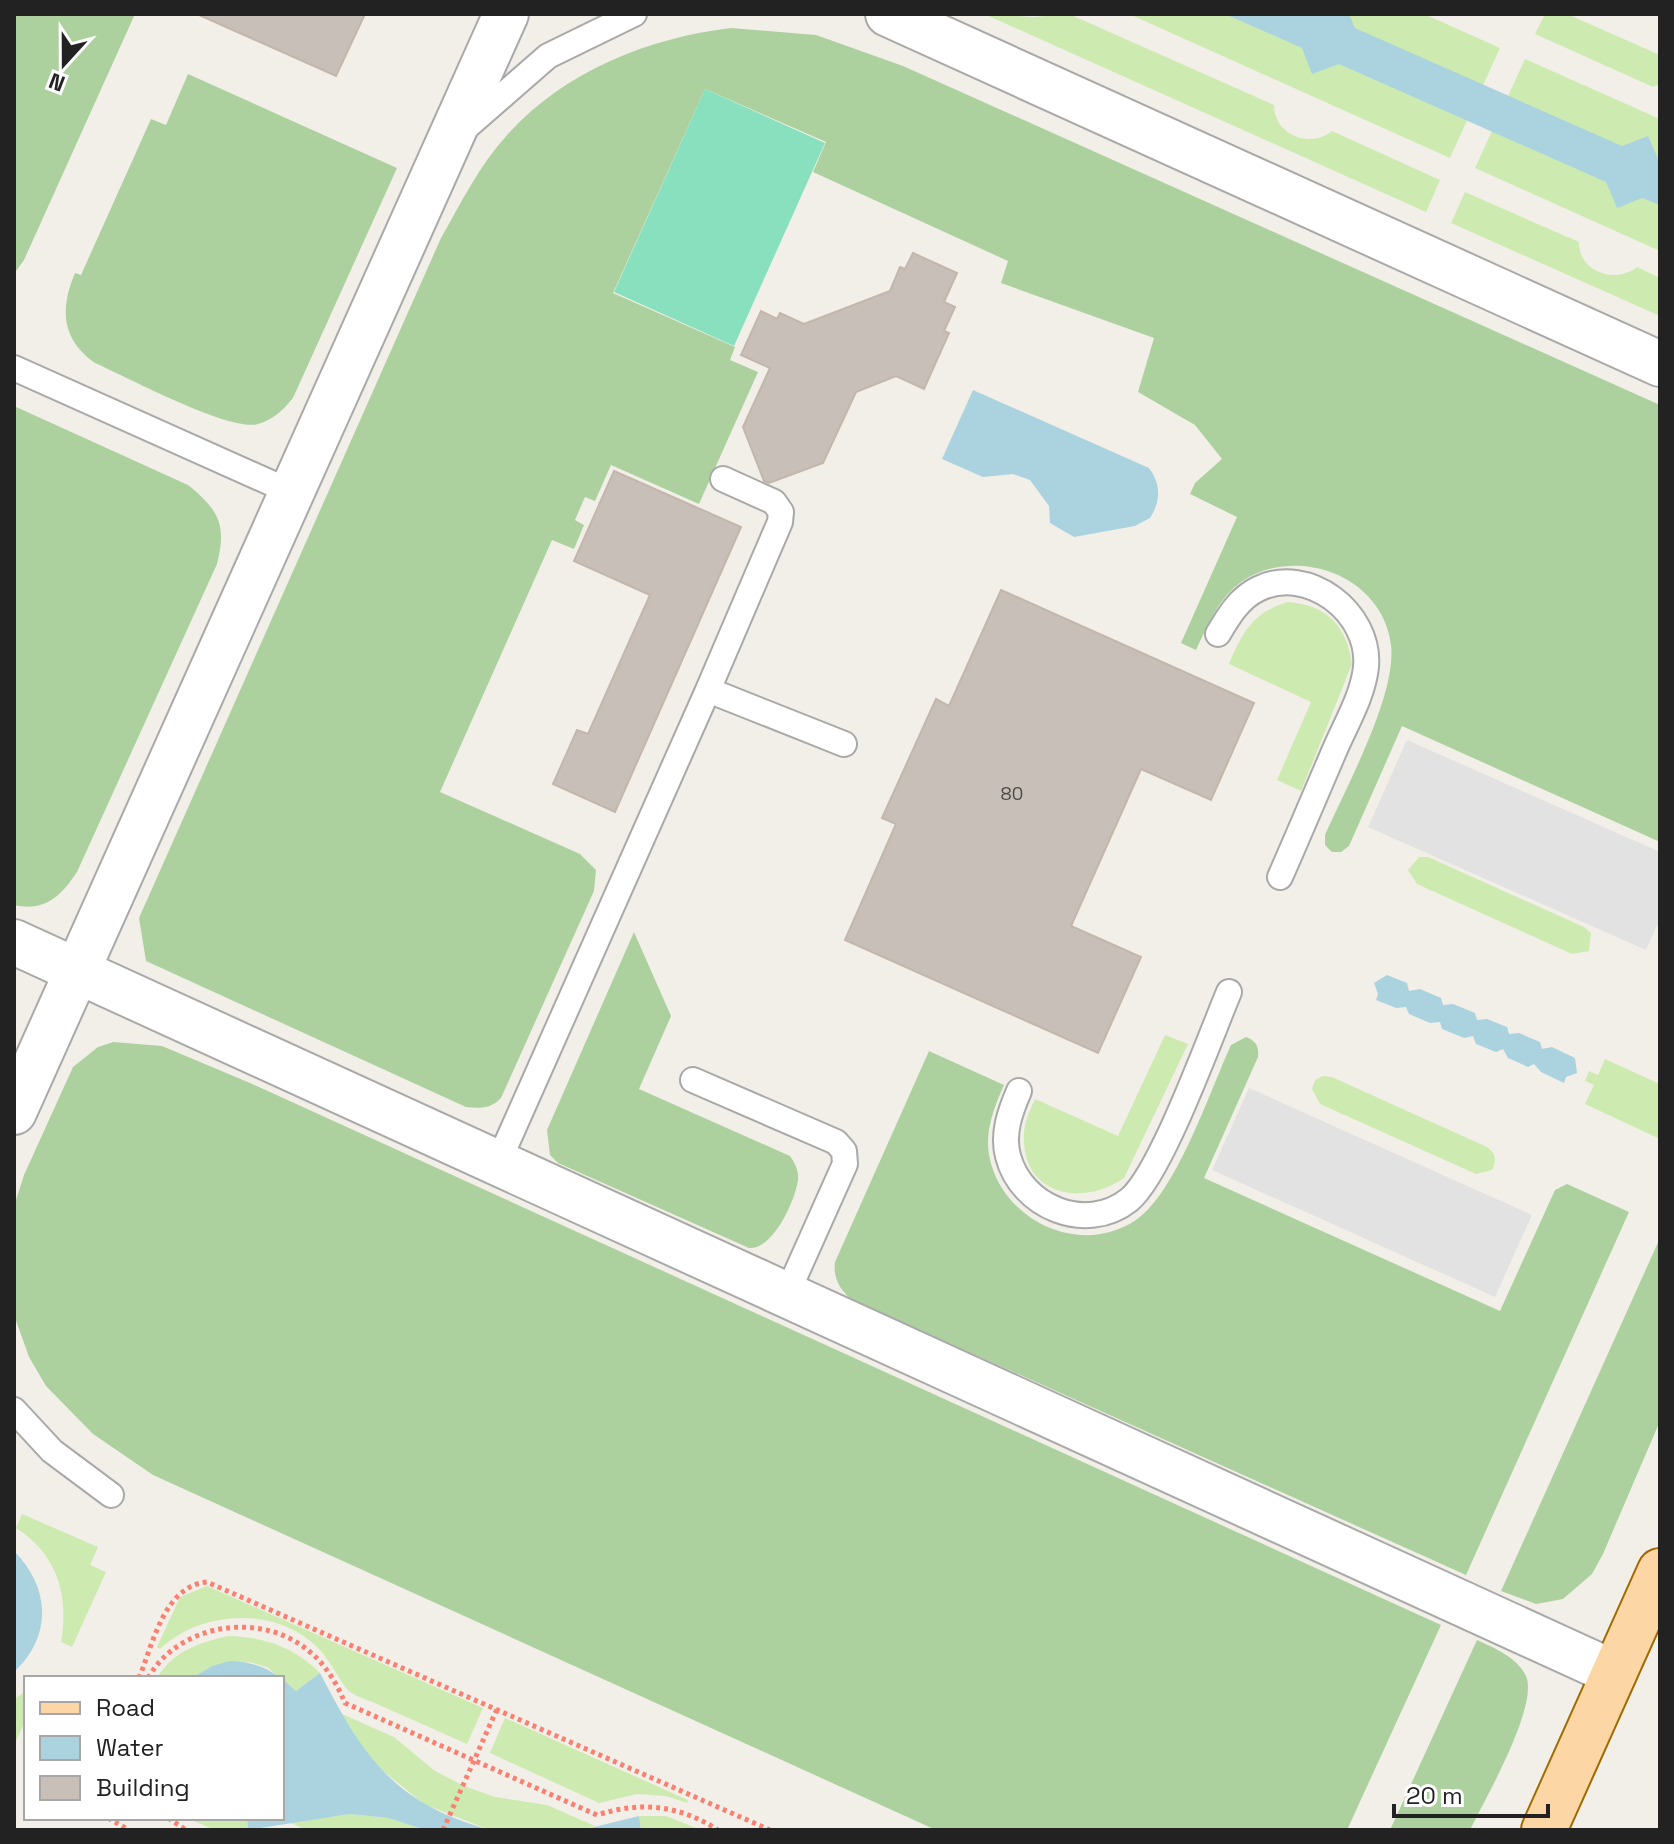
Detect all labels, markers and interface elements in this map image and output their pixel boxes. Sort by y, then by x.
north arrow [24,24,104,104]
text: N [45,67,69,98]
house number: 80 [1001,782,1023,805]
legend [24,1676,284,1820]
text: Road [96,1692,155,1723]
text: Water [96,1732,164,1763]
scale bar [1394,1768,1548,1818]
text: Building [96,1772,190,1803]
text: 20 m [1406,1780,1463,1811]

